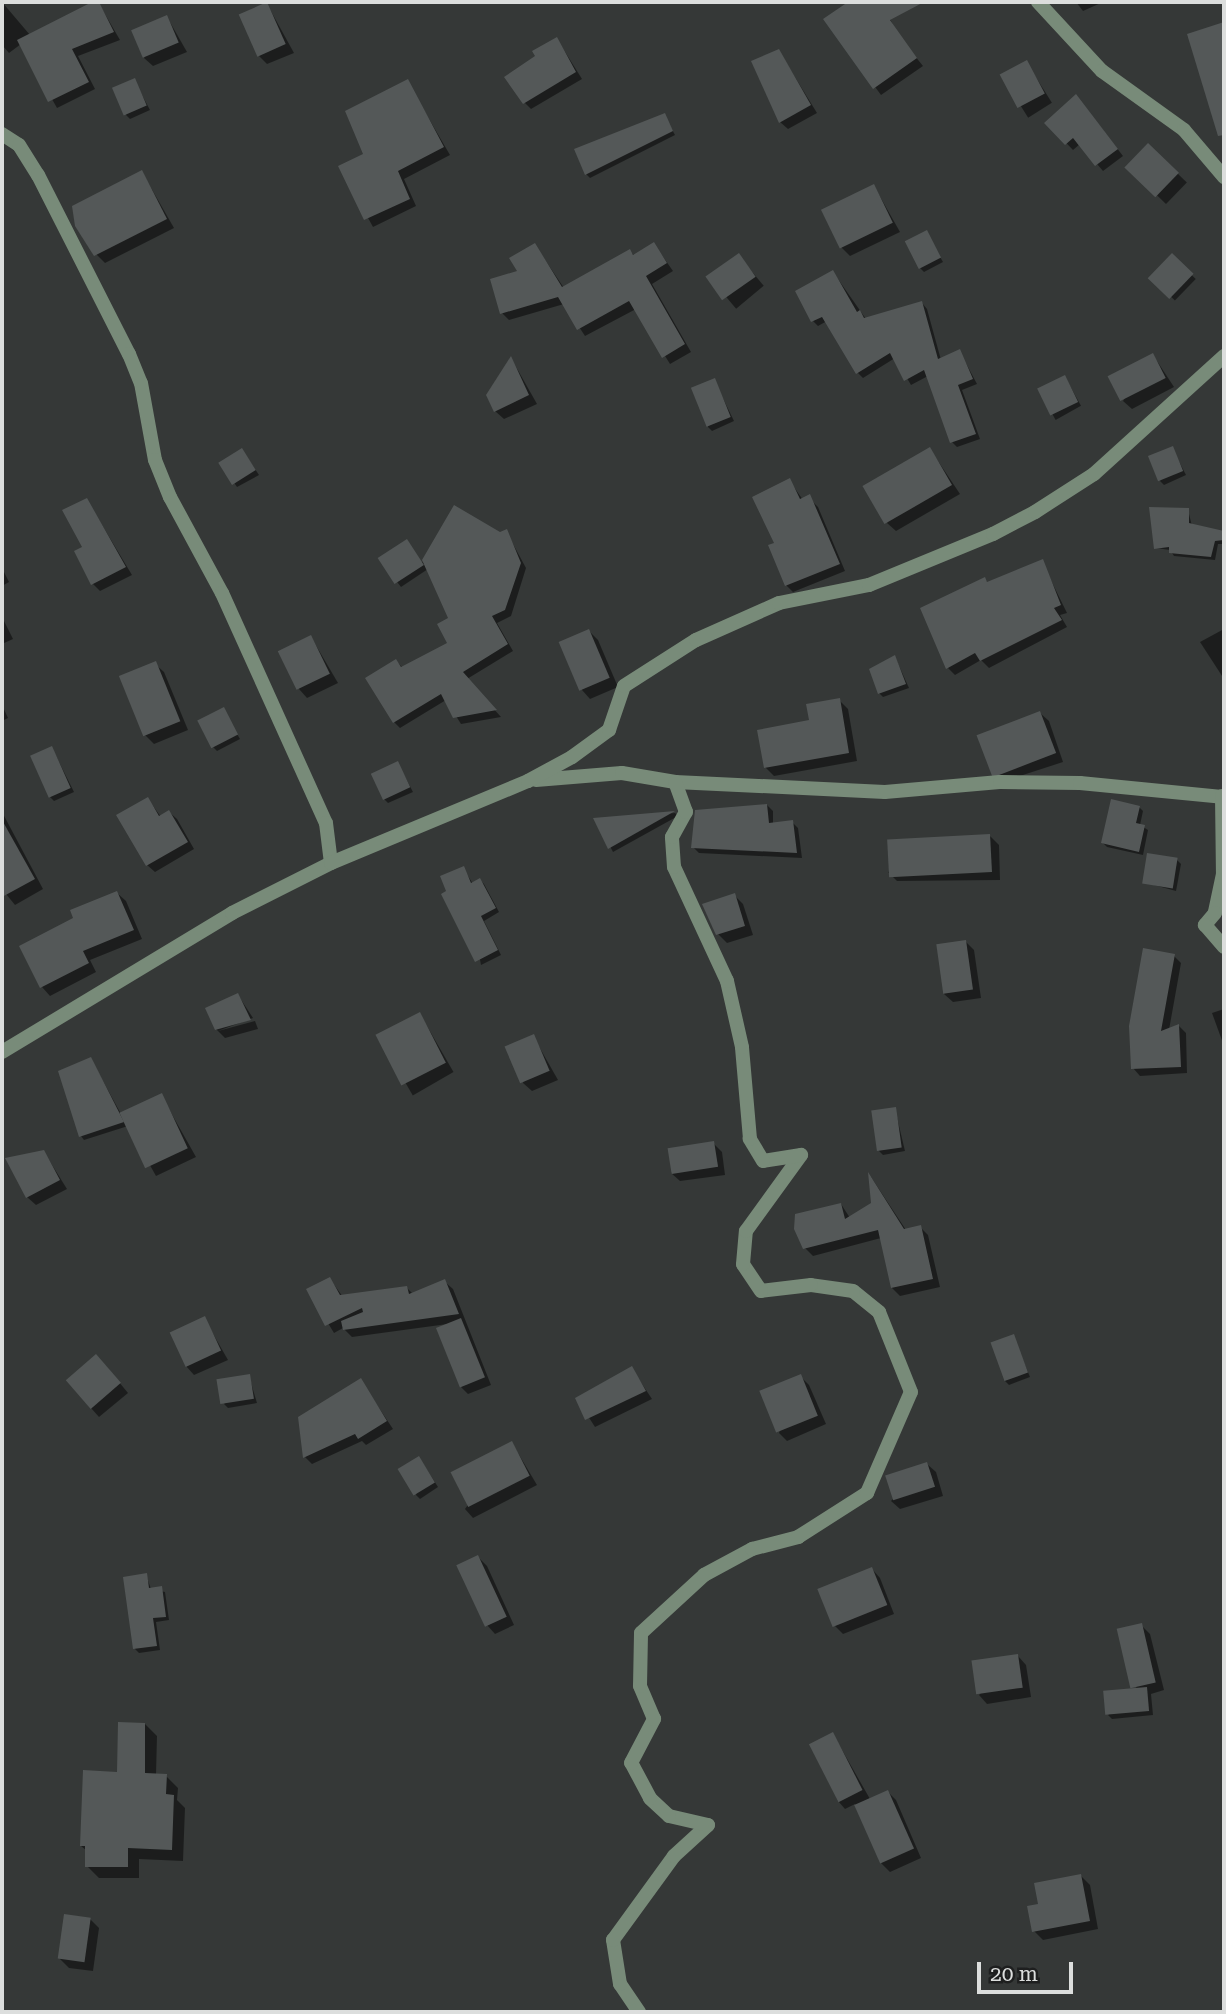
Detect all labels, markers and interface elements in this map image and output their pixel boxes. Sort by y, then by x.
scale bar [981,1948,1077,1992]
text: 20 m [990,1962,1038,1986]

